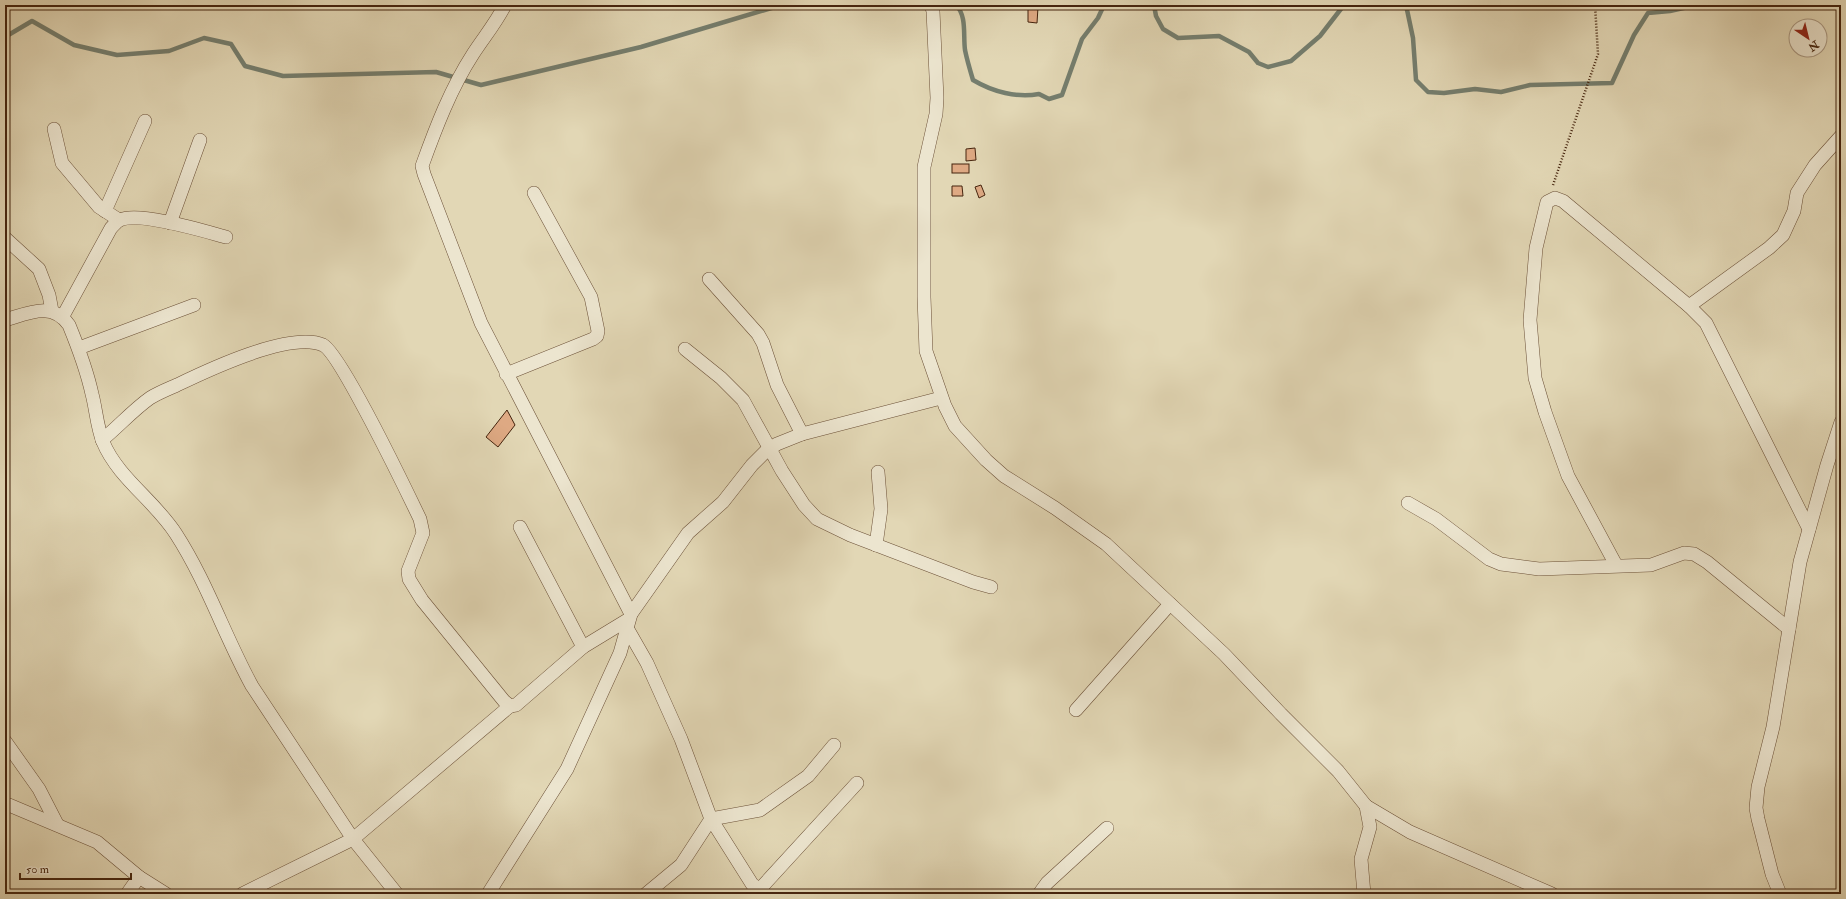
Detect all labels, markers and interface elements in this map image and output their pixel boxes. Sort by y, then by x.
north arrow [1788,18,1828,58]
text: N [1805,37,1822,55]
scale bar [20,855,131,881]
text: 50 m [26,862,50,877]

